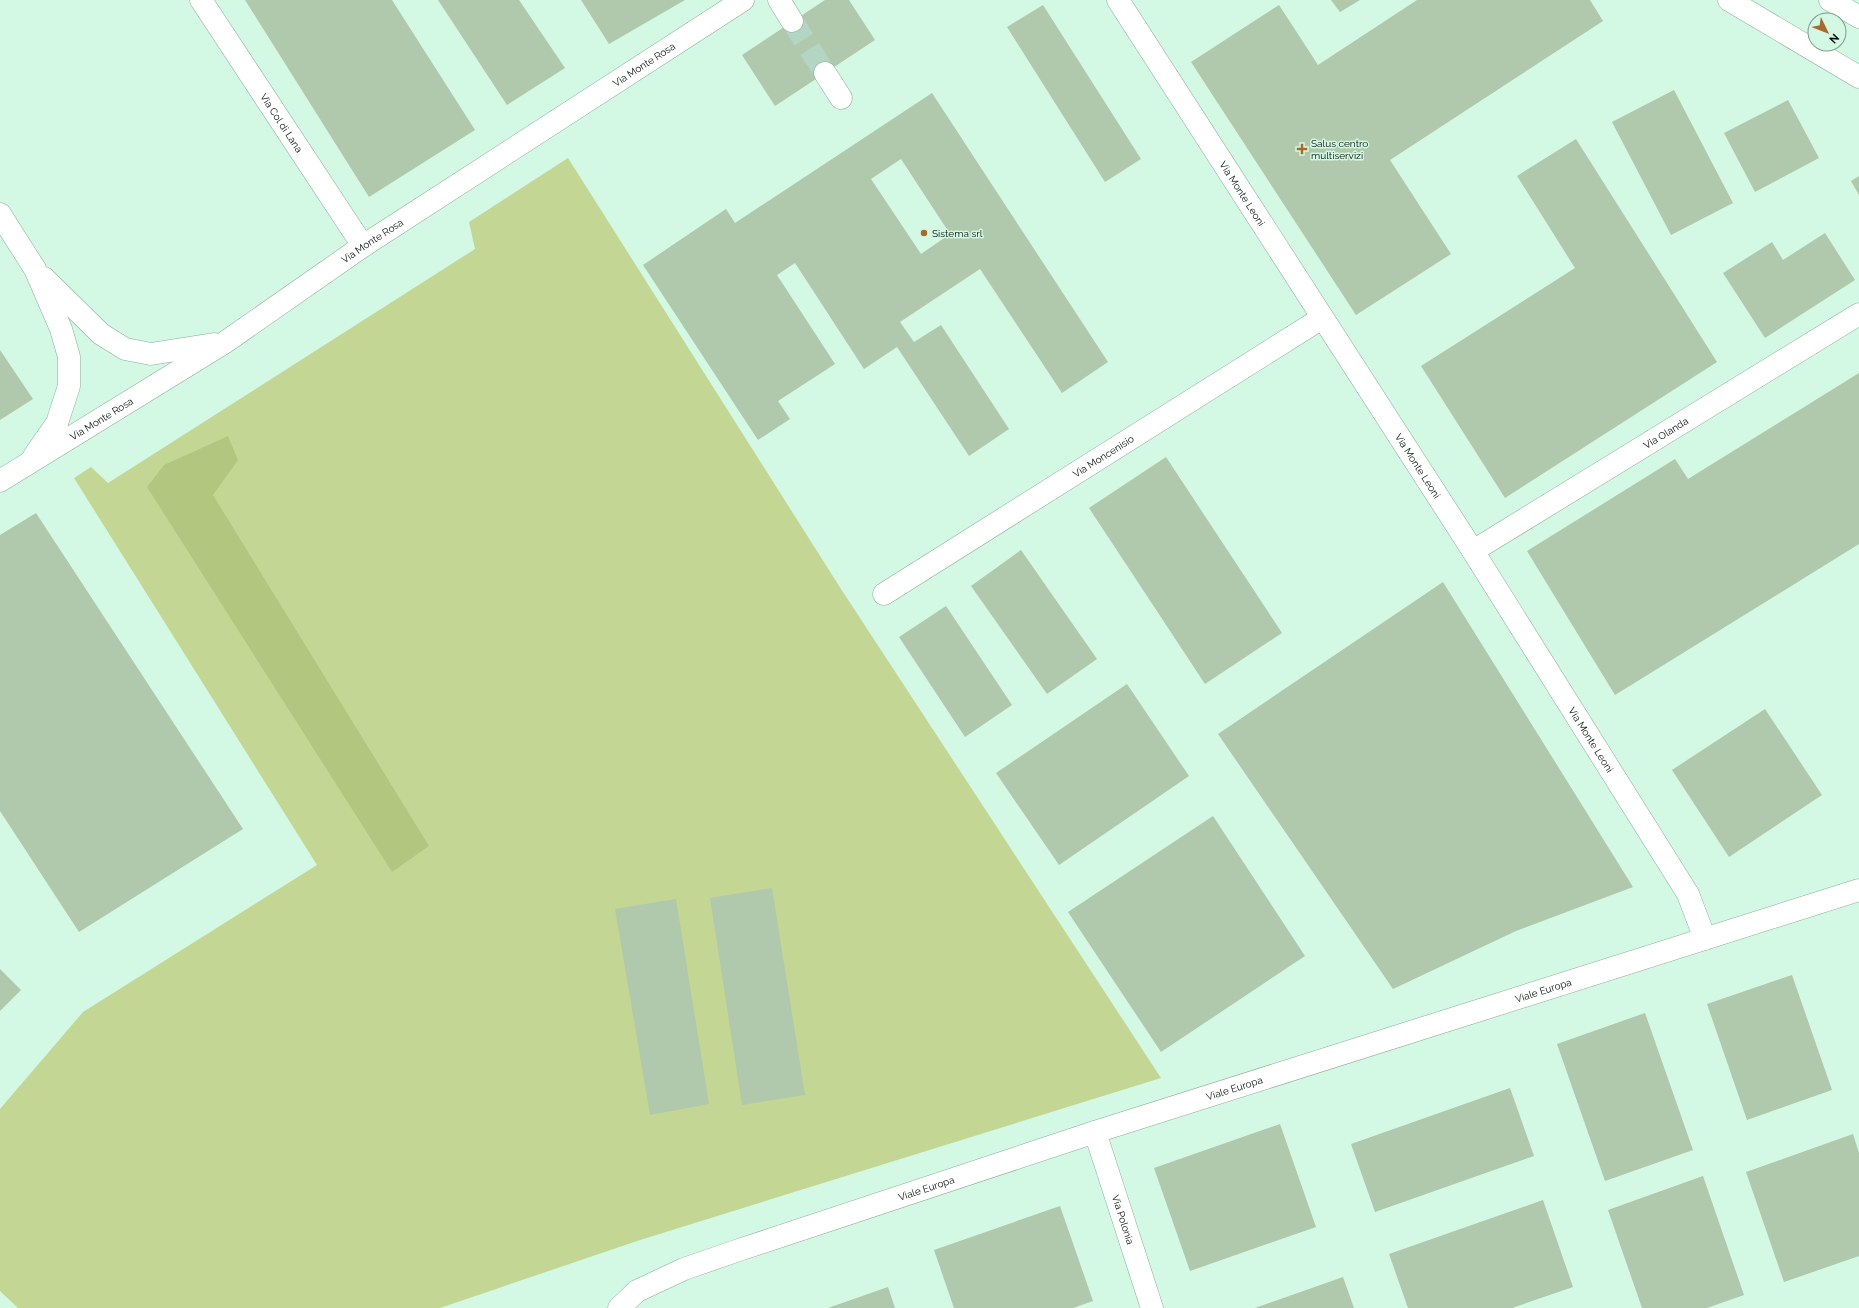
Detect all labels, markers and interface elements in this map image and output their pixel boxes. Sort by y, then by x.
north arrow [1807,12,1847,52]
text: N [1826,31,1842,46]
street label: Via Monte Rosa [611,41,677,89]
street label: Via Col di Lana [258,91,305,155]
place label: Salus centro multiservizi [1311,138,1368,161]
marker: Salus centro multiservizi [1296,143,1308,155]
street label: Via Monte Leoni [1217,159,1267,228]
street label: Via Monte Rosa [339,217,405,265]
marker: Sistema srl [919,228,929,238]
place label: Sistema srl [932,228,983,239]
street label: Via Monte Rosa [68,396,135,443]
street label: Via Olanda [1642,415,1690,451]
street label: Via Monte Leoni [1393,432,1442,500]
street label: Via Moncenisio [1071,433,1136,480]
street label: Via Monte Leoni [1566,705,1615,774]
street label: Viale Europa [1514,976,1573,1005]
street label: Viale Europa [1205,1074,1264,1102]
street label: Viale Europa [897,1174,956,1203]
street label: Via Polonia [1110,1194,1136,1246]

